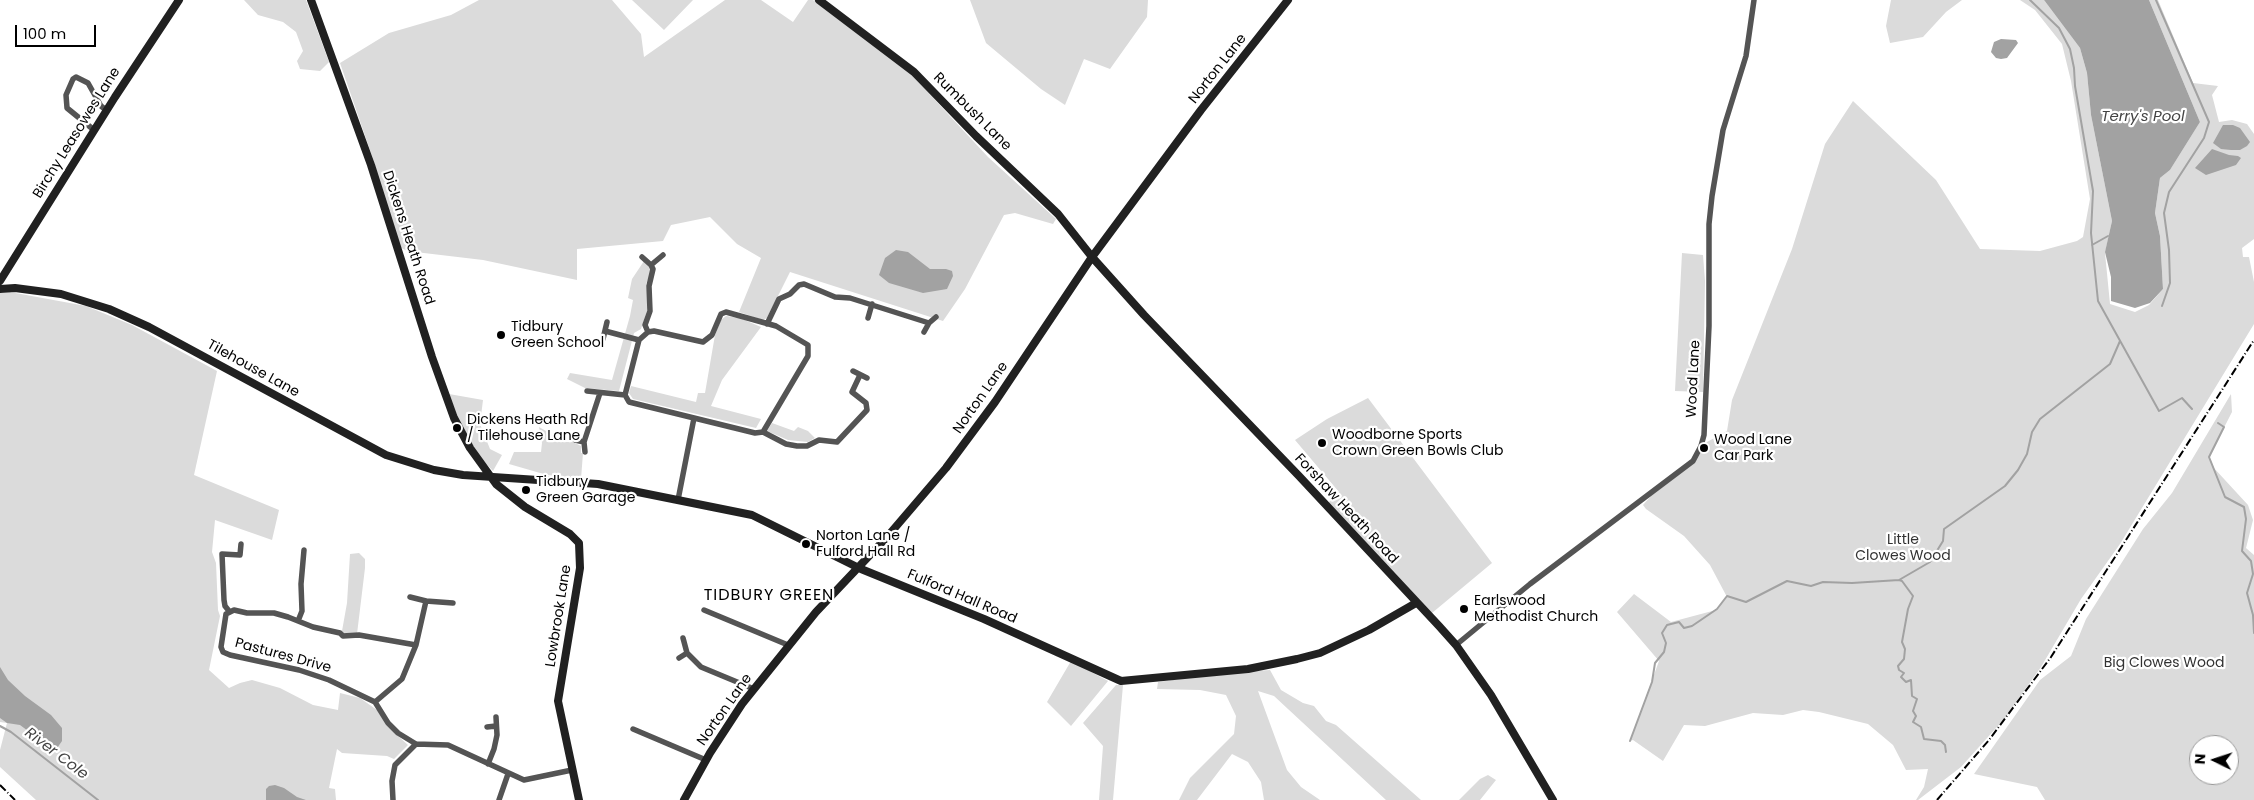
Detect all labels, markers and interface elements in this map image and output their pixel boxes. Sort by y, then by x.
scale bar [18,15,99,47]
text: 100 m [23,23,66,44]
street label: Norton Lane [1186,31,1250,107]
street label: Birchy Leasowes Lane [30,64,124,202]
street label: Rumbush Lane [929,69,1015,155]
water label: Terry's Pool [2101,108,2185,126]
street label: Dickens Heath Road [378,169,438,307]
place label: Tidbury Green School [511,319,604,352]
marker: Tidbury Green School [495,329,507,341]
street label: Tilehouse Lane [204,337,302,401]
street label: Wood Lane [1684,340,1704,418]
street label: Norton Lane [950,359,1012,437]
place label: Dickens Heath Rd / Tilehouse Lane [467,412,588,444]
marker: Dickens Heath Rd / Tilehouse Lane [451,422,463,434]
place label: Woodborne Sports Crown Green Bowls Club [1332,427,1504,460]
place label: Wood Lane Car Park [1714,432,1792,464]
marker: Woodborne Sports Crown Green Bowls Club [1316,437,1328,449]
marker: Wood Lane Car Park [1698,442,1710,454]
street label: Forshaw Heath Road [1291,451,1401,567]
place label: Tidbury Green Garage [536,474,635,507]
marker: Tidbury Green Garage [520,484,532,496]
place label: Norton Lane / Fulford Hall Rd [816,528,915,560]
park label: Little Clowes Wood [1855,532,1951,564]
marker: Norton Lane / Fulford Hall Rd [800,538,812,550]
street label: Lowbrook Lane [543,564,575,668]
street label: Fulford Hall Road [905,566,1019,628]
district label: TIDBURY GREEN [702,586,836,606]
place label: Earlswood Methodist Church [1474,593,1598,626]
marker: Earlswood Methodist Church [1458,603,1470,615]
street label: Pastures Drive [233,635,333,677]
park label: Big Clowes Wood [2104,655,2224,671]
street label: Norton Lane [694,671,756,749]
water label: River Cole [21,724,91,784]
north arrow [2189,735,2239,785]
text: N [2190,753,2210,765]

